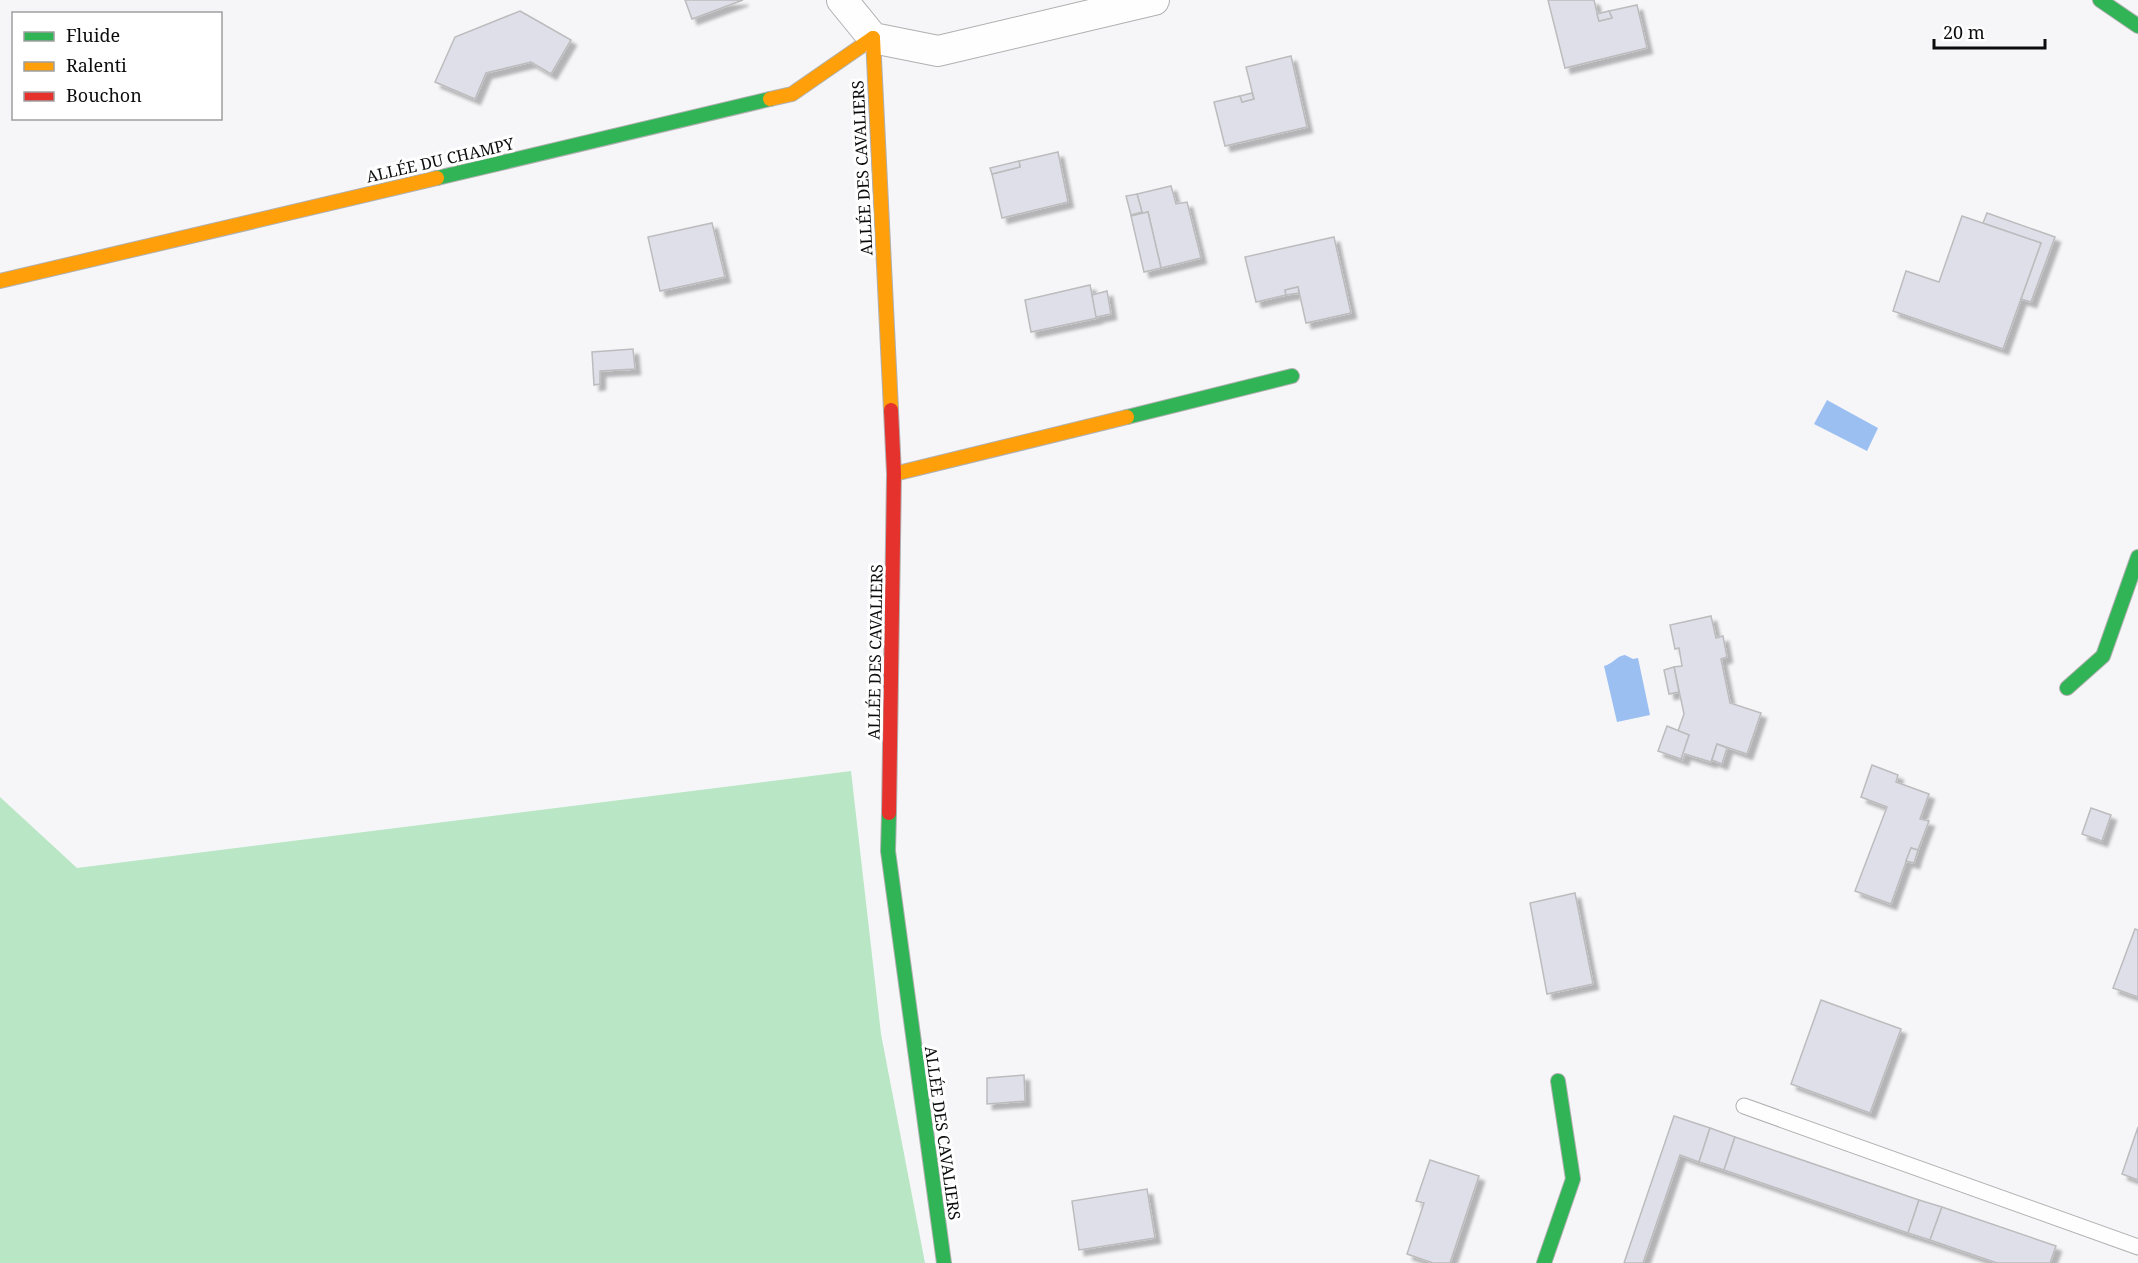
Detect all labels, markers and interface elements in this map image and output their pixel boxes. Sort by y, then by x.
legend [12,12,222,120]
scale bar [1934,12,2045,50]
text: 20 m [1943,20,1985,44]
text: Fluide [66,23,120,47]
text: Ralenti [66,53,127,77]
street label: ALLÉE DES CAVALIERS [846,80,878,256]
text: Bouchon [66,83,142,107]
street label: ALLÉE DU CHAMPY [364,132,517,188]
street label: ALLÉE DES CAVALIERS [862,564,888,740]
street label: ALLÉE DES CAVALIERS [920,1045,966,1221]

